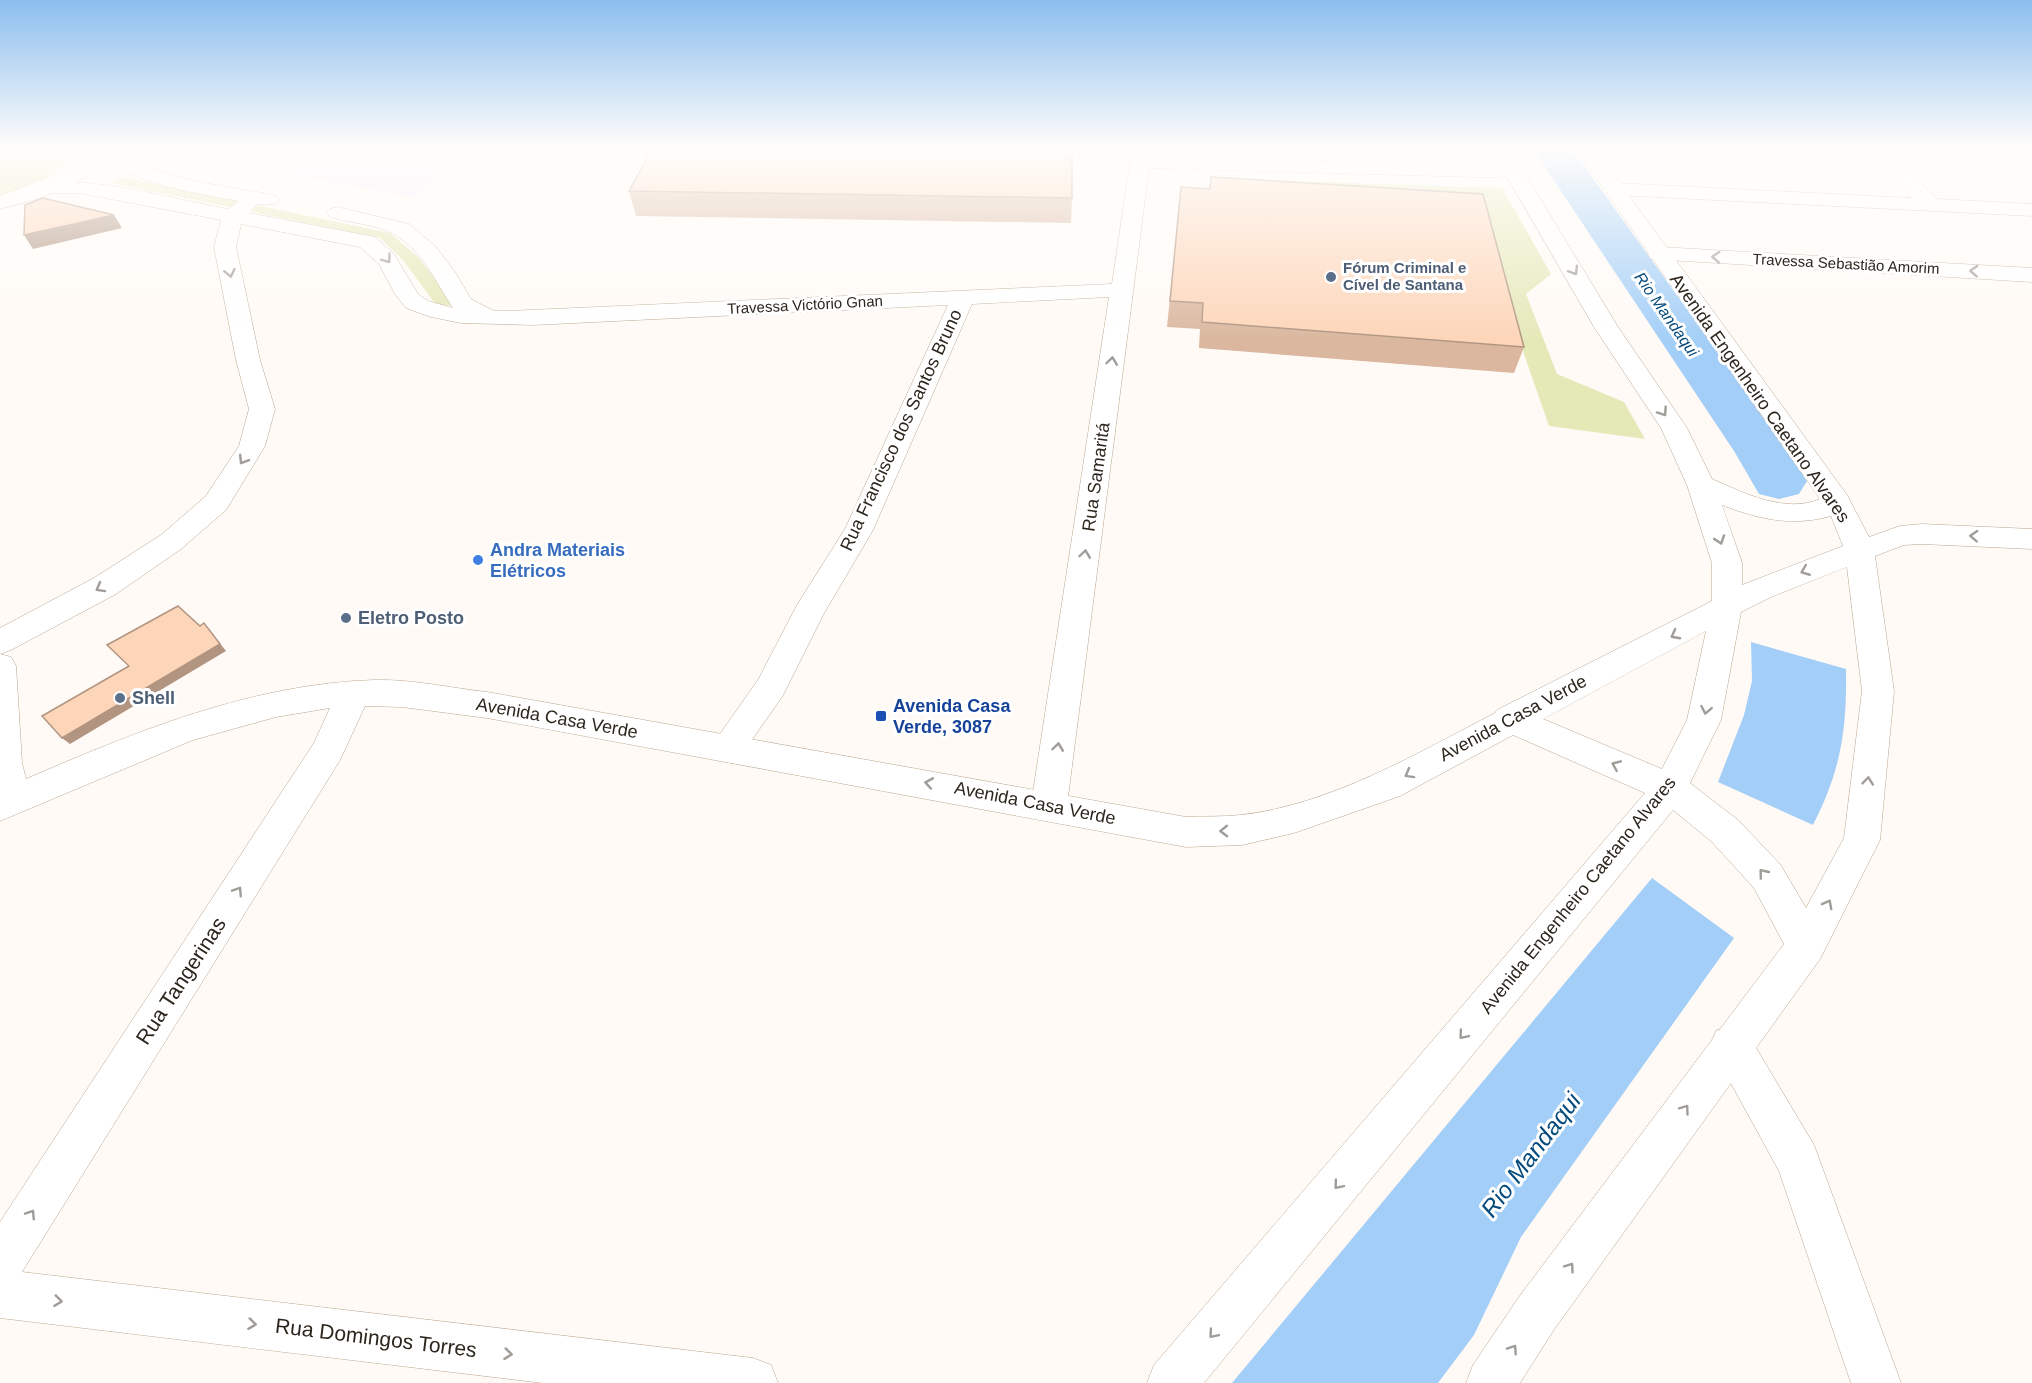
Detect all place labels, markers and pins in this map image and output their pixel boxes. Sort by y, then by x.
place label: Fórum Criminal e Cível de Santana [1343,259,1466,293]
marker: Fórum Criminal e Cível de Santana [1324,270,1338,284]
place label: Andra Materiais Elétricos [490,540,625,581]
marker: Andra Materiais Elétricos [471,553,485,567]
place label: Eletro Posto [358,608,464,628]
marker: Eletro Posto [339,611,353,625]
place label: Shell [132,688,175,708]
marker: Shell [113,691,127,705]
place label: Avenida Casa Verde, 3087 [893,696,1011,737]
marker: Avenida Casa Verde, 3087 [874,709,888,723]

